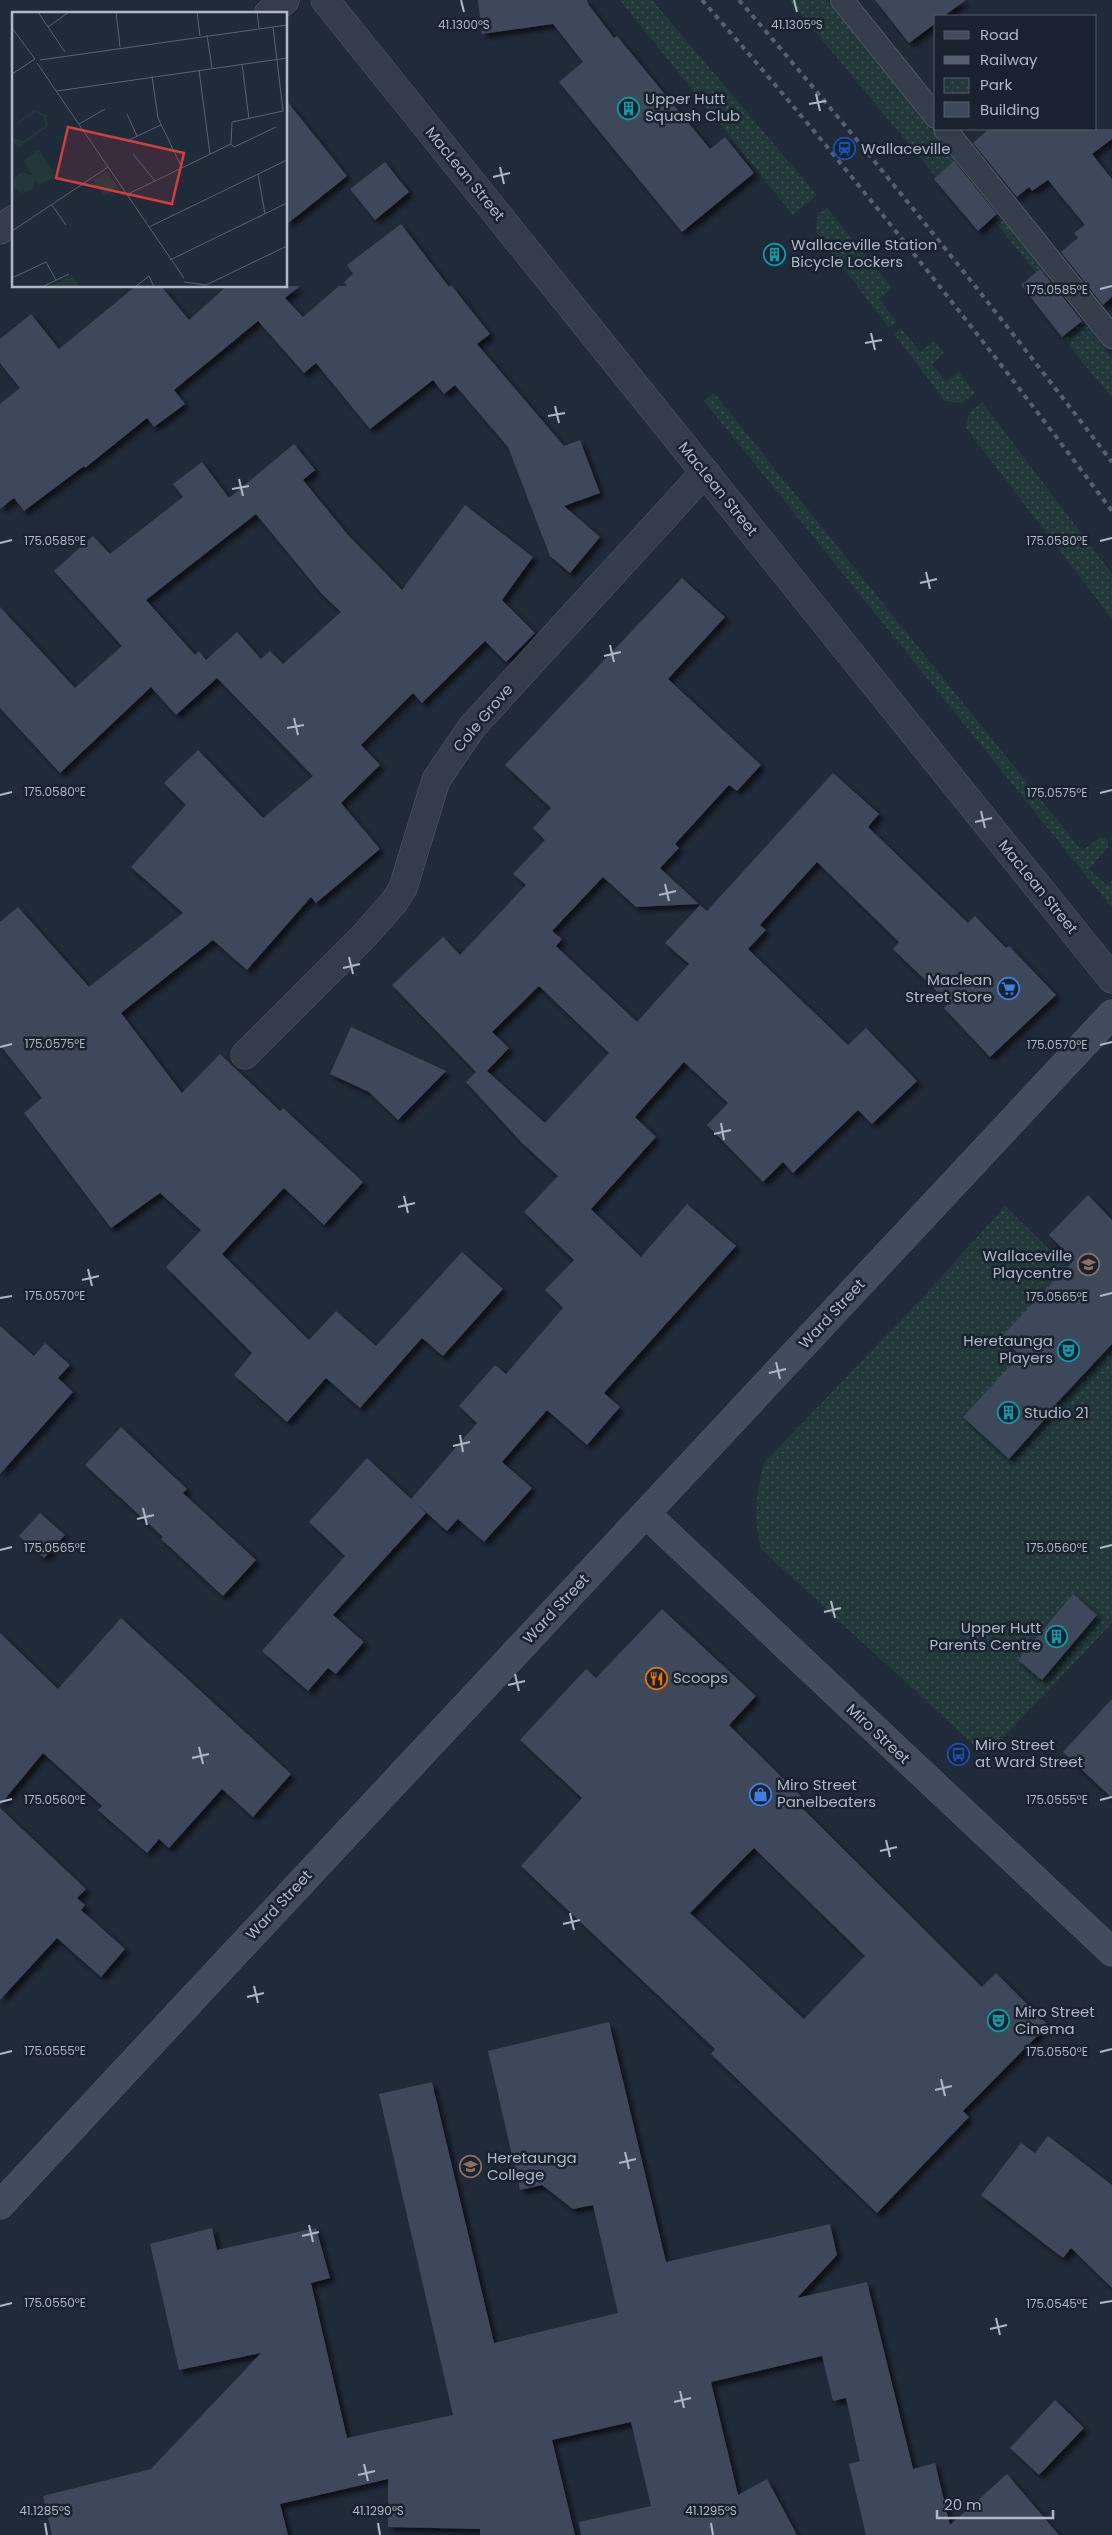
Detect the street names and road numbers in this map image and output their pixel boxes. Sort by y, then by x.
street label: MacLean Street [421,122,510,225]
street label: MacLean Street [674,437,763,540]
street label: Cole Grove [448,679,517,756]
street label: MacLean Street [994,835,1083,938]
street label: Ward Street [794,1274,869,1353]
street label: Ward Street [518,1569,593,1648]
street label: Miro Street [842,1699,915,1769]
street label: Ward Street [241,1865,316,1944]

